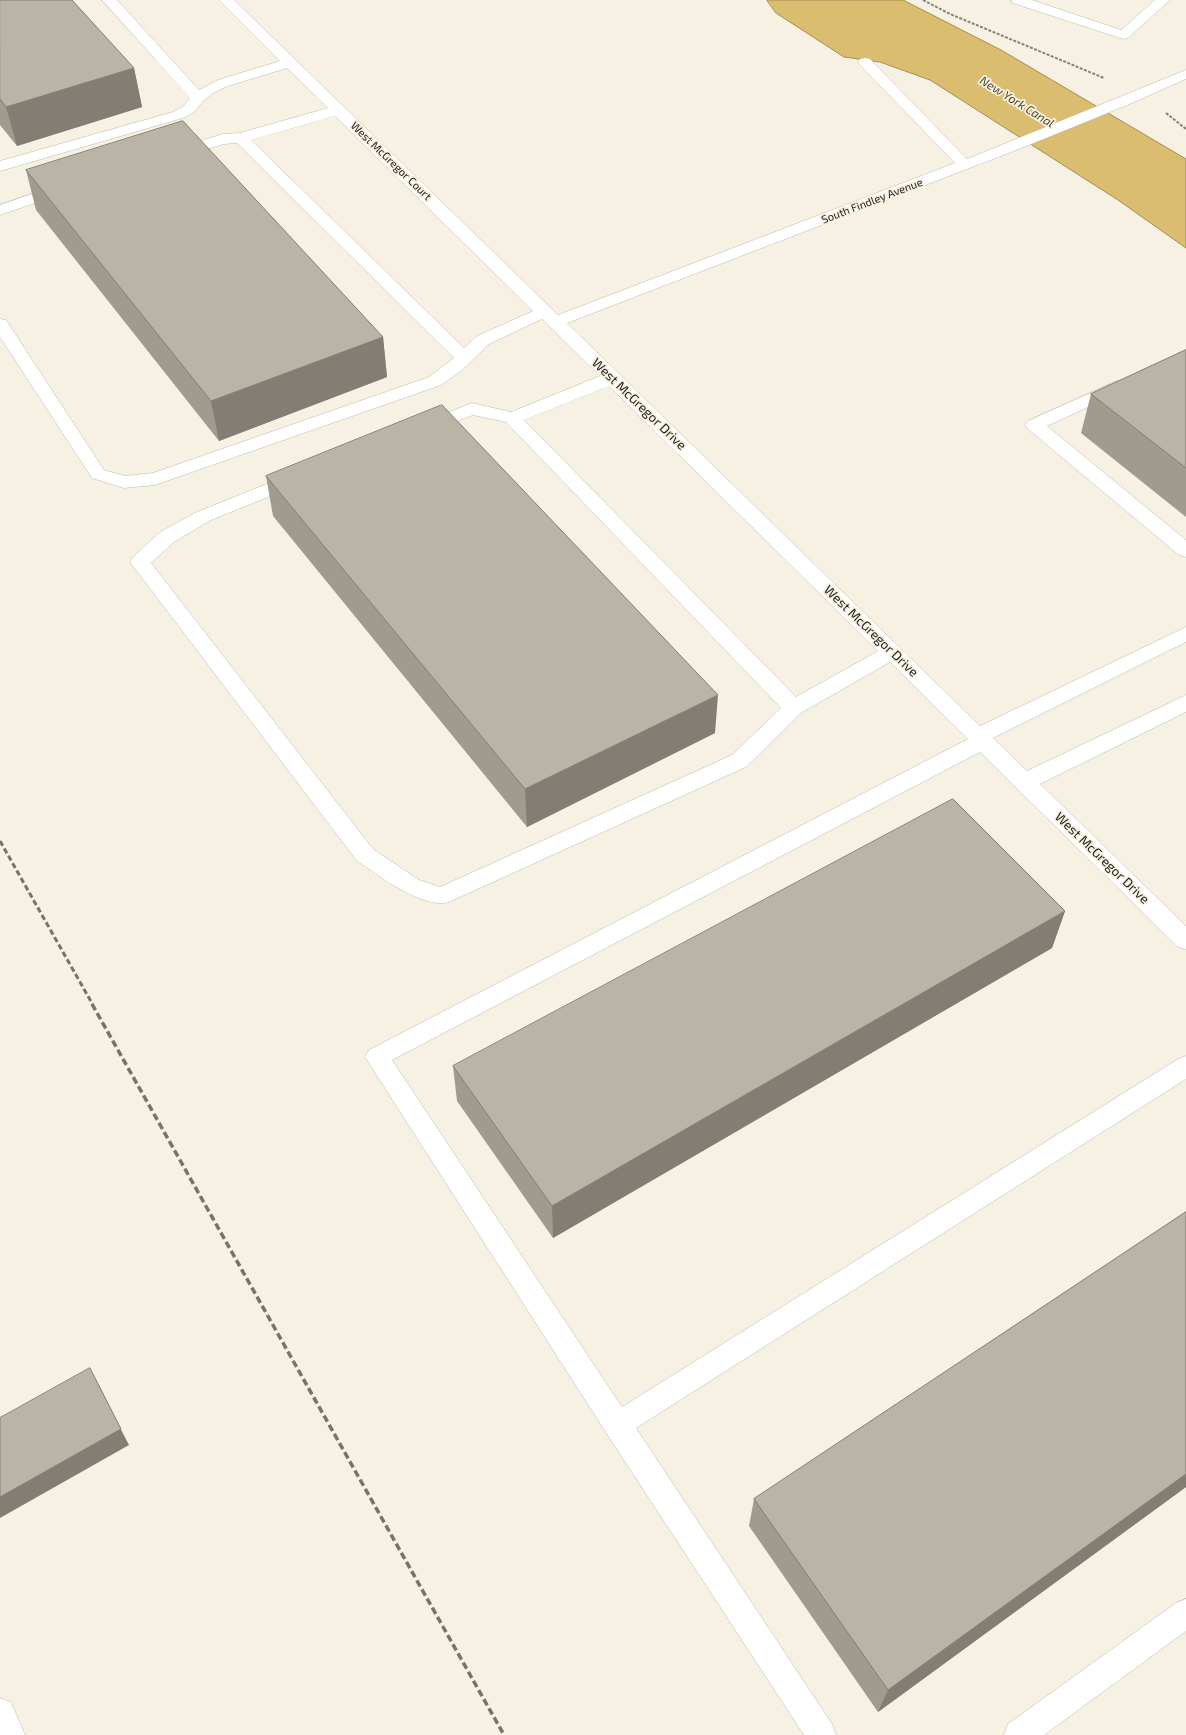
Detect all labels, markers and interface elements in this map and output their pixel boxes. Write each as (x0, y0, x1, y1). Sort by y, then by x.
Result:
water label: New York Canal (977, 73, 1057, 131)
street label: West McGregor Court (348, 119, 434, 203)
street label: South Findley Avenue (820, 176, 924, 226)
street label: West McGregor Drive (589, 355, 689, 453)
street label: West McGregor Drive (821, 582, 921, 680)
street label: West McGregor Drive (1052, 809, 1152, 907)

